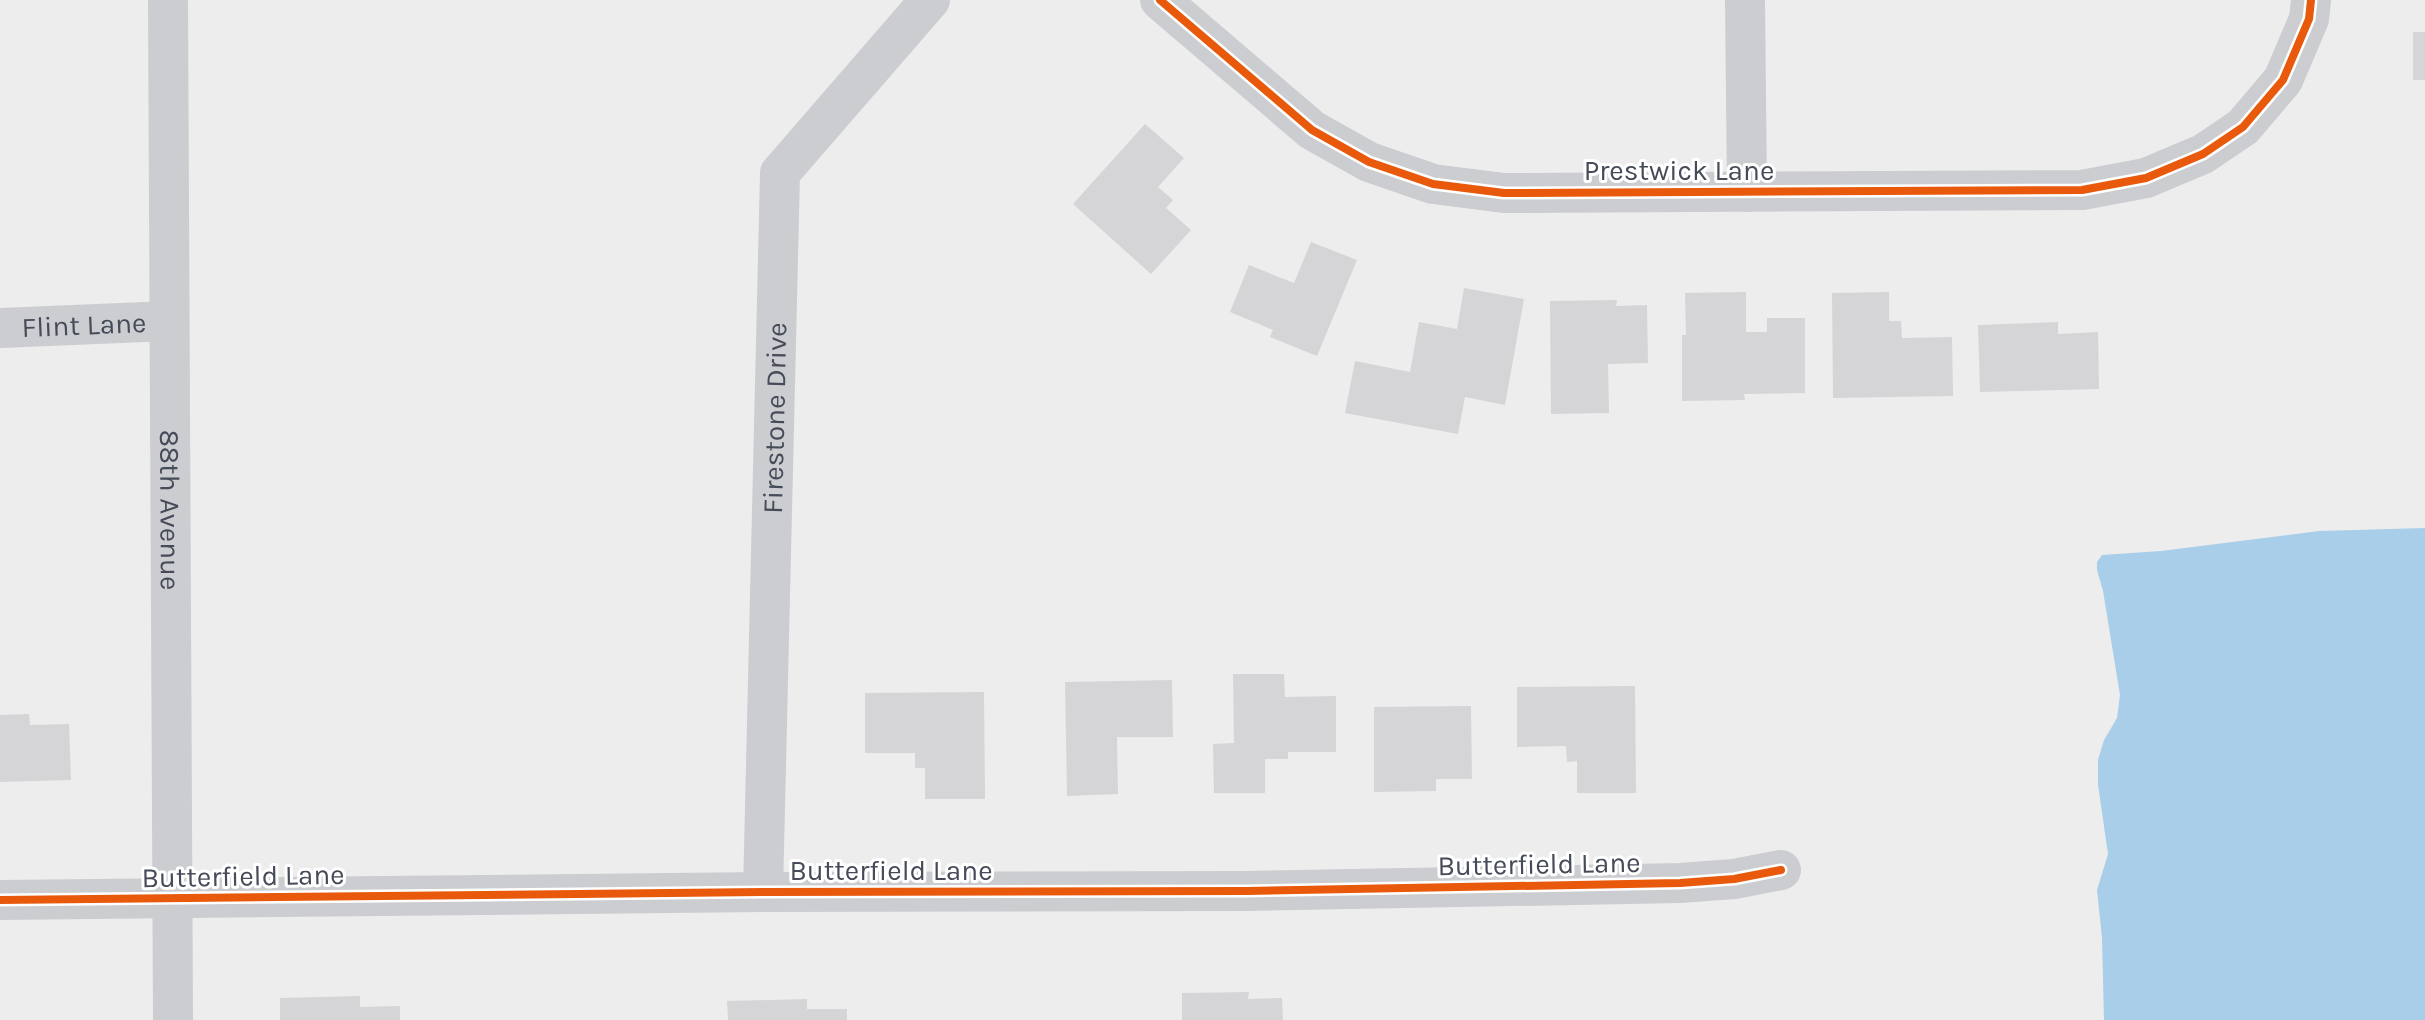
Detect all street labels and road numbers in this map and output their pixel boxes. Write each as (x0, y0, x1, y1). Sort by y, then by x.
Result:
street label: Prestwick Lane (1584, 154, 1774, 187)
street label: Flint Lane (21, 305, 147, 344)
street label: Firestone Drive (755, 322, 793, 514)
street label: 88th Avenue (154, 430, 187, 590)
street label: Butterfield Lane (1437, 846, 1641, 882)
street label: Butterfield Lane (789, 854, 993, 887)
street label: Butterfield Lane (141, 858, 345, 894)

